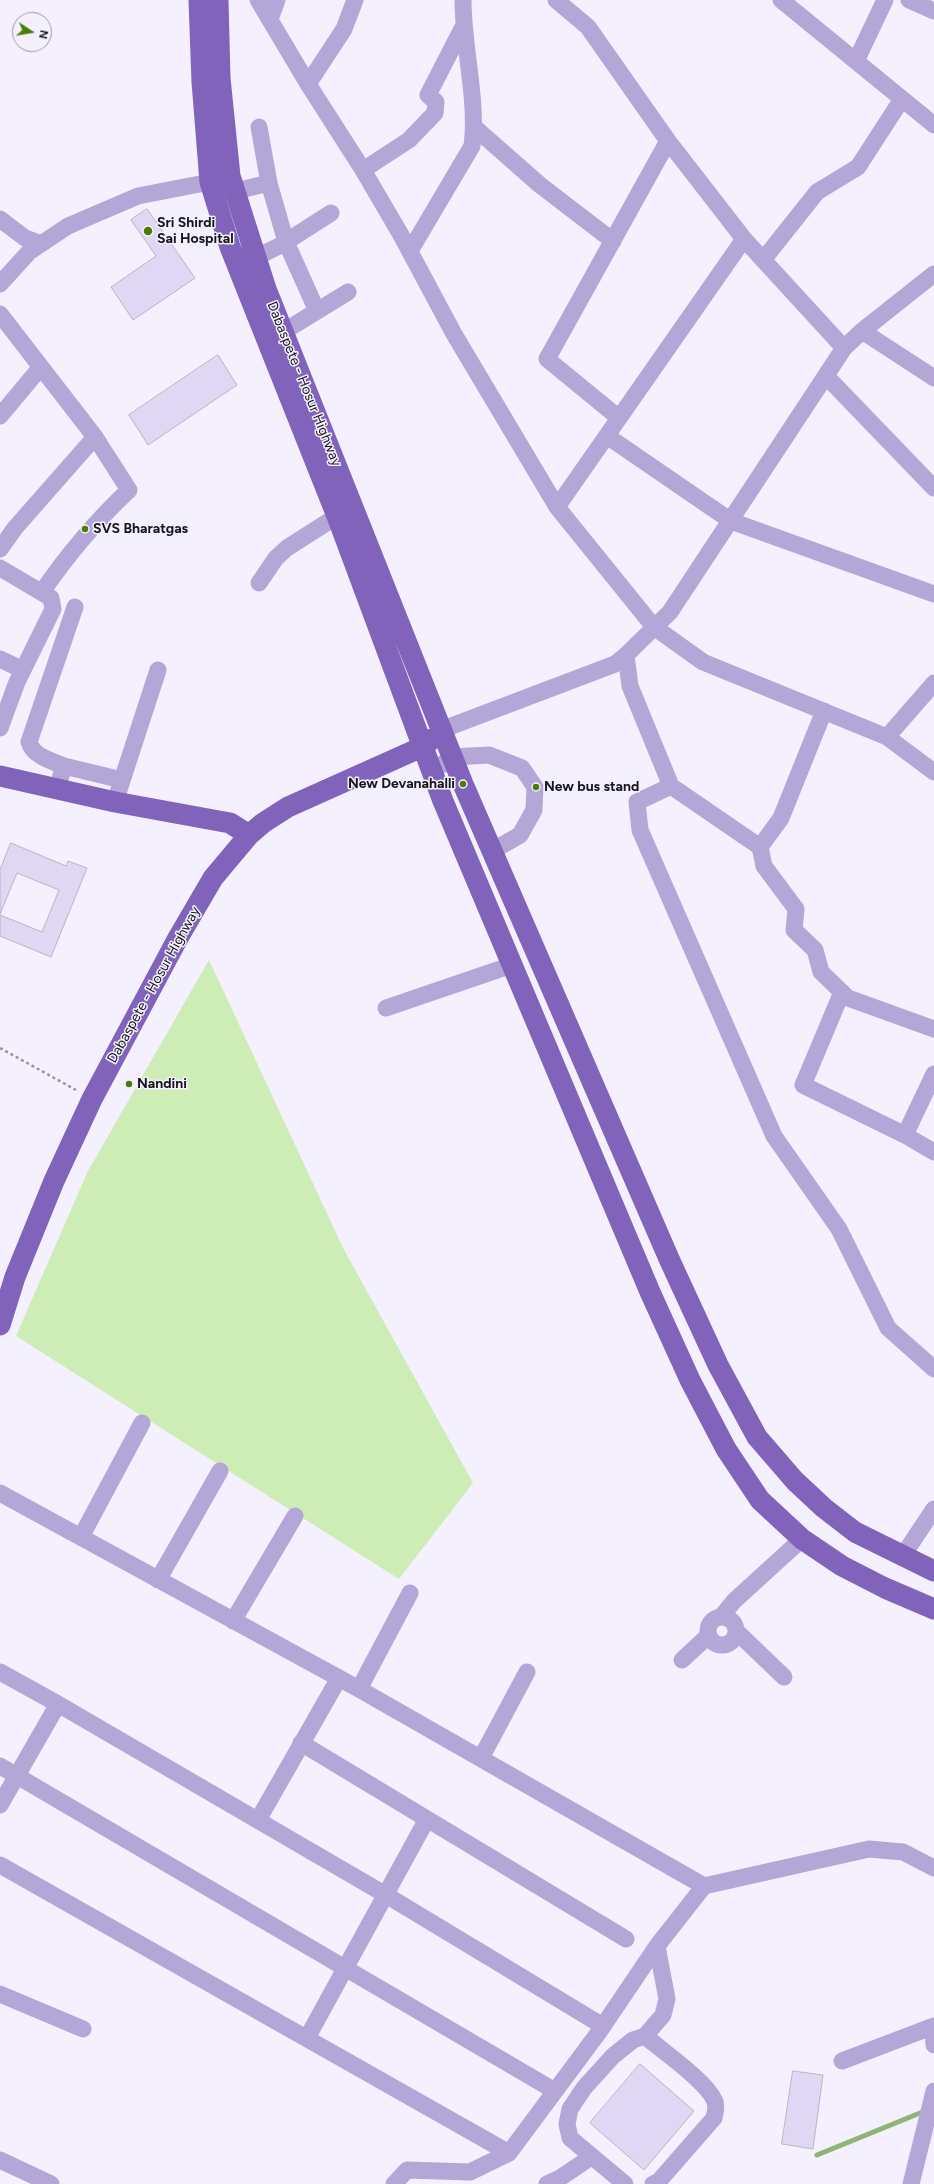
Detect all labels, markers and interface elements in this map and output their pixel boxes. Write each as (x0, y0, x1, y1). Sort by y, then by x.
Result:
north arrow (12, 12, 52, 52)
text: N (36, 29, 50, 40)
place label: Sri Shirdi Sai Hospital (157, 215, 234, 248)
marker: Sri Shirdi Sai Hospital (142, 225, 154, 237)
street label: Dabaspete - Hosur Highway (263, 299, 345, 469)
place label: SVS Bharatgas (93, 521, 188, 537)
marker: SVS Bharatgas (80, 524, 90, 534)
place label: New Devanahalli (348, 776, 455, 792)
marker: New Devanahalli (458, 779, 468, 789)
place label: New bus stand (544, 779, 639, 795)
marker: New bus stand (531, 782, 541, 792)
street label: Dabaspete - Hosur Highway (104, 904, 204, 1066)
place label: Nandini (137, 1076, 187, 1092)
marker: Nandini (124, 1079, 134, 1089)

